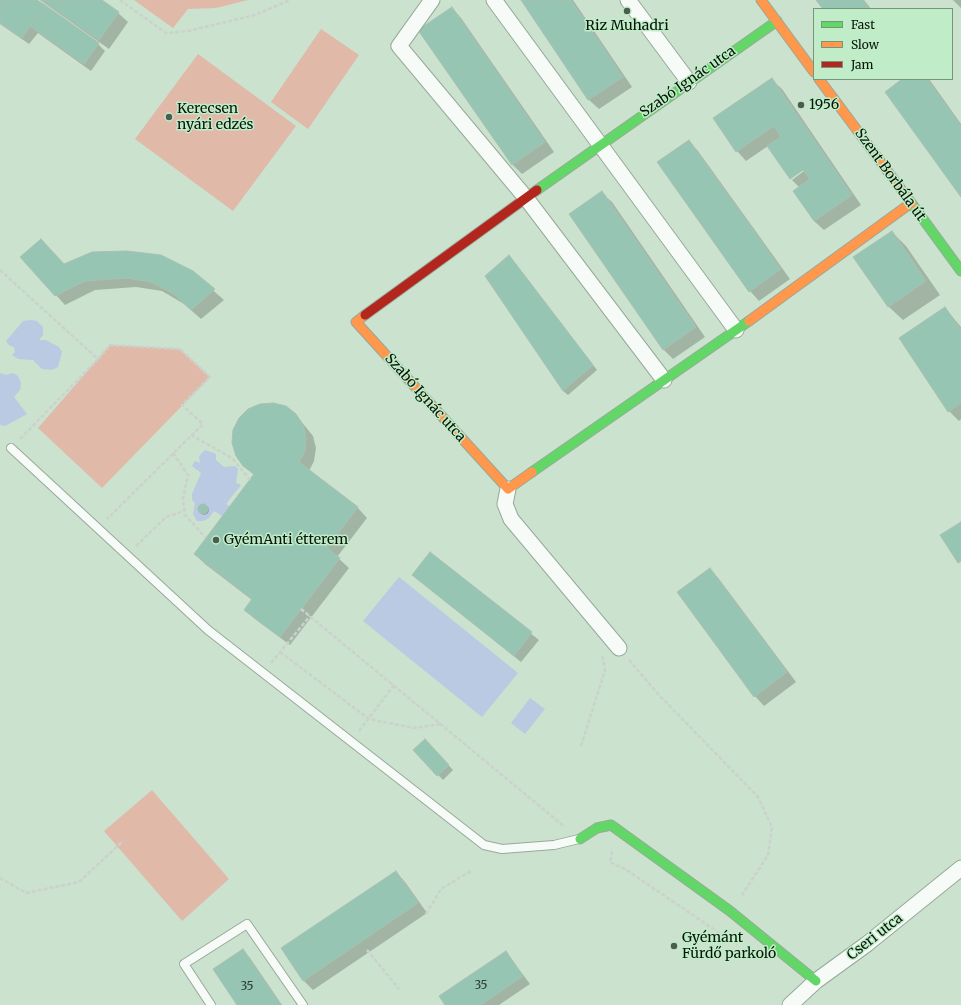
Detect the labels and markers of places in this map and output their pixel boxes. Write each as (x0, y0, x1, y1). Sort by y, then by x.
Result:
marker: Riz Muhadri (622, 6, 632, 16)
place label: Riz Muhadri (585, 18, 669, 34)
place label: 1956 (809, 97, 839, 113)
marker: 1956 (796, 100, 806, 110)
place label: Kerecsen nyári edzés (177, 101, 253, 134)
marker: Kerecsen nyári edzés (164, 112, 174, 122)
place label: GyémAnti étterem (224, 532, 348, 548)
marker: GyémAnti étterem (211, 535, 221, 545)
place label: Gyémánt Fürdő parkoló (682, 930, 776, 962)
marker: Gyémánt Fürdő parkoló (669, 941, 679, 951)

